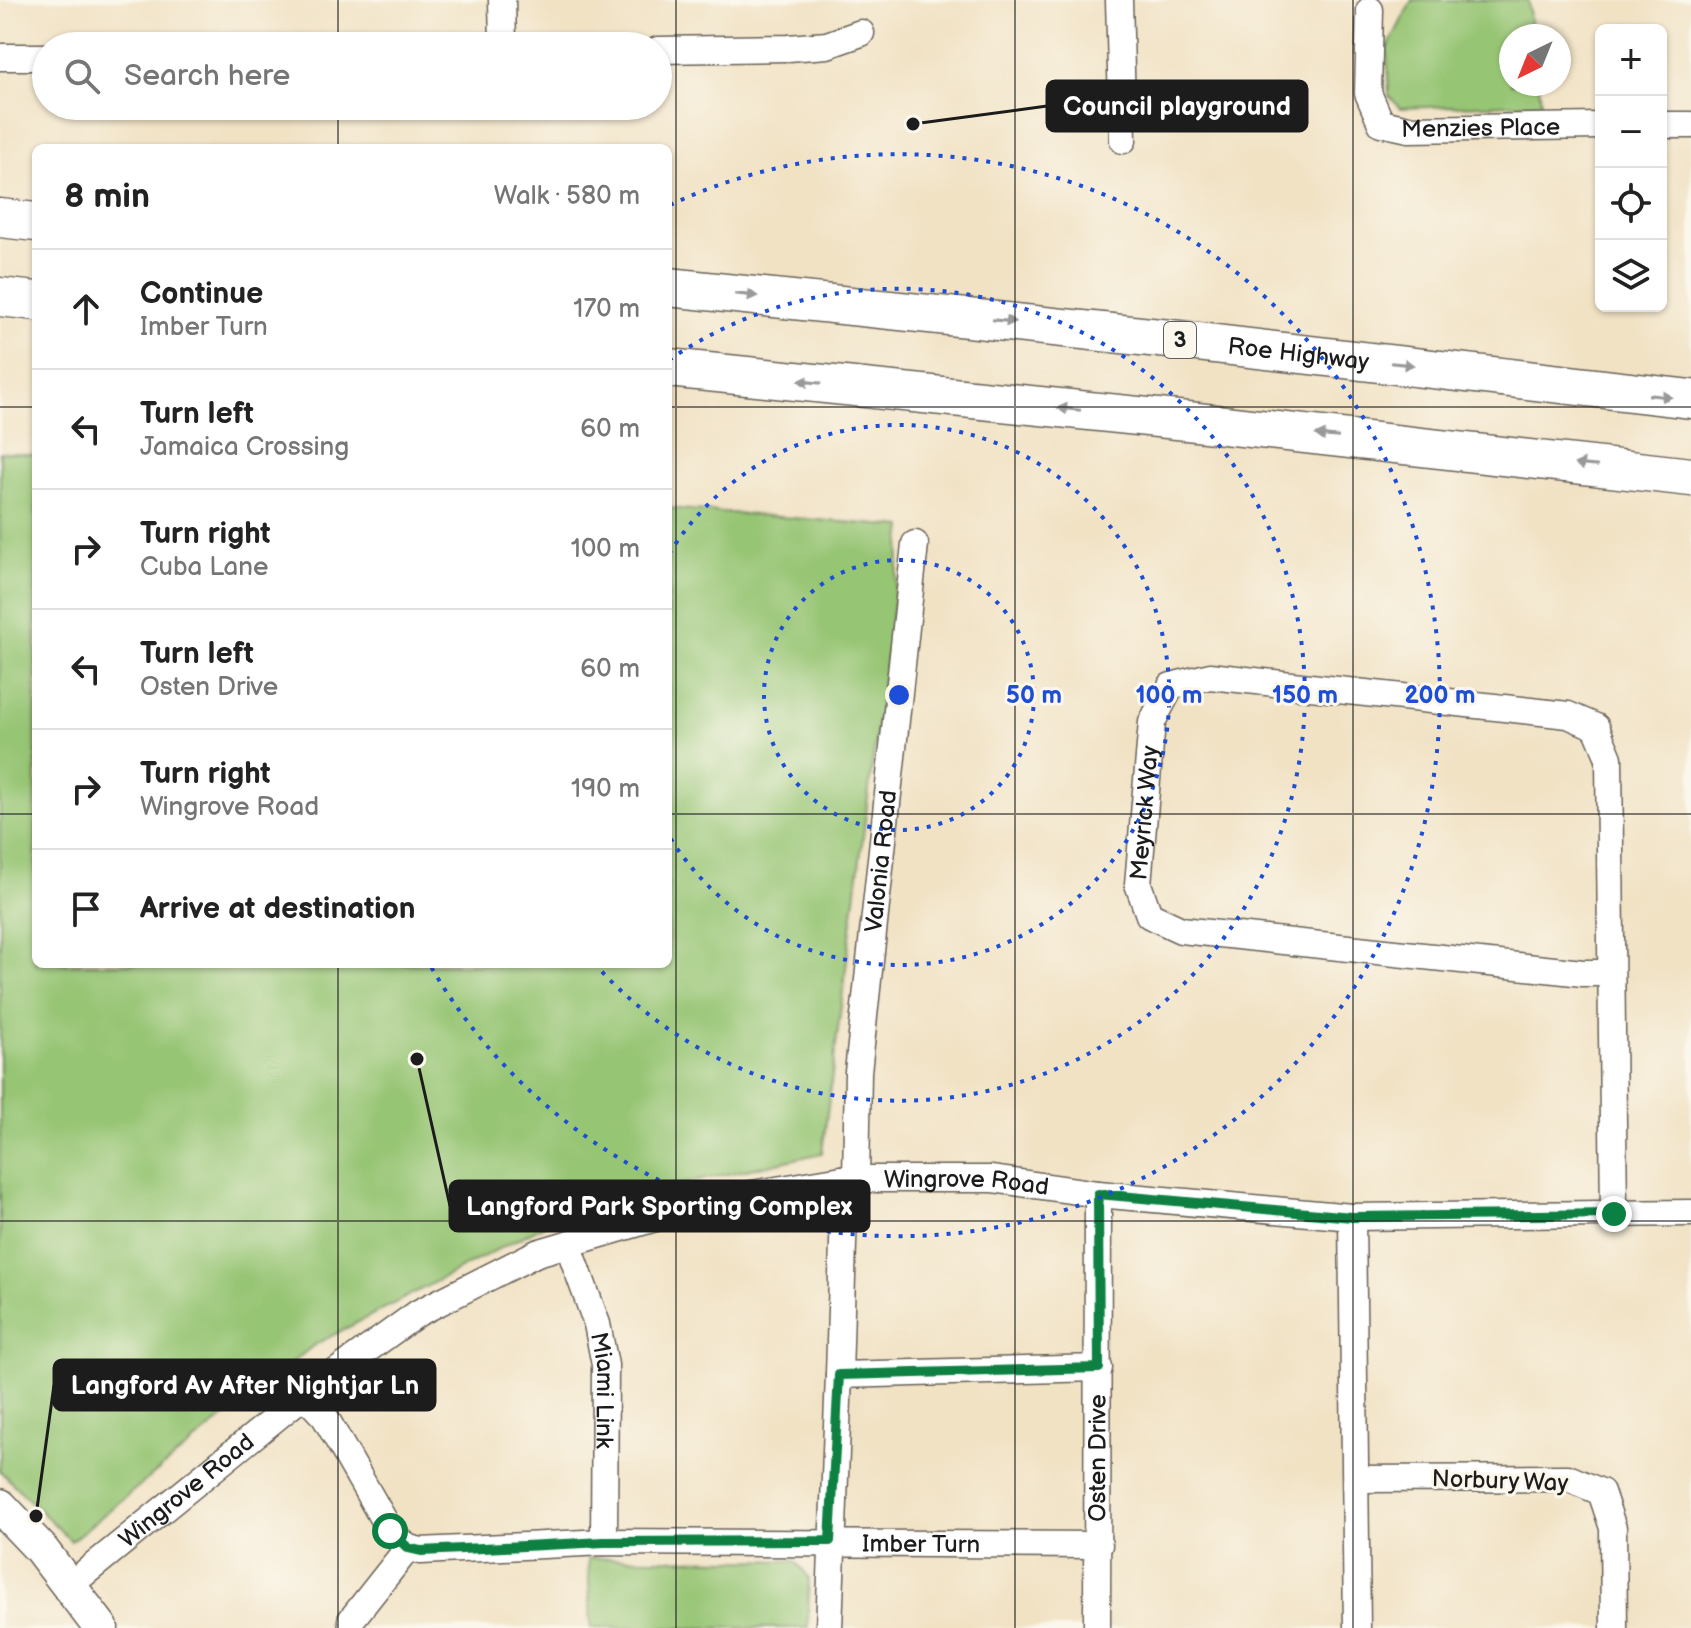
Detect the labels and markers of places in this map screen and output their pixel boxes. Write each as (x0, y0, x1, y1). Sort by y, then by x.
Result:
callout: Council playground (1047, 81, 1307, 131)
centre of rings (885, 681, 913, 709)
callout: Langford Park Sporting Complex (450, 1181, 869, 1231)
callout: Langford Av After Nightjar Ln (54, 1360, 435, 1410)

